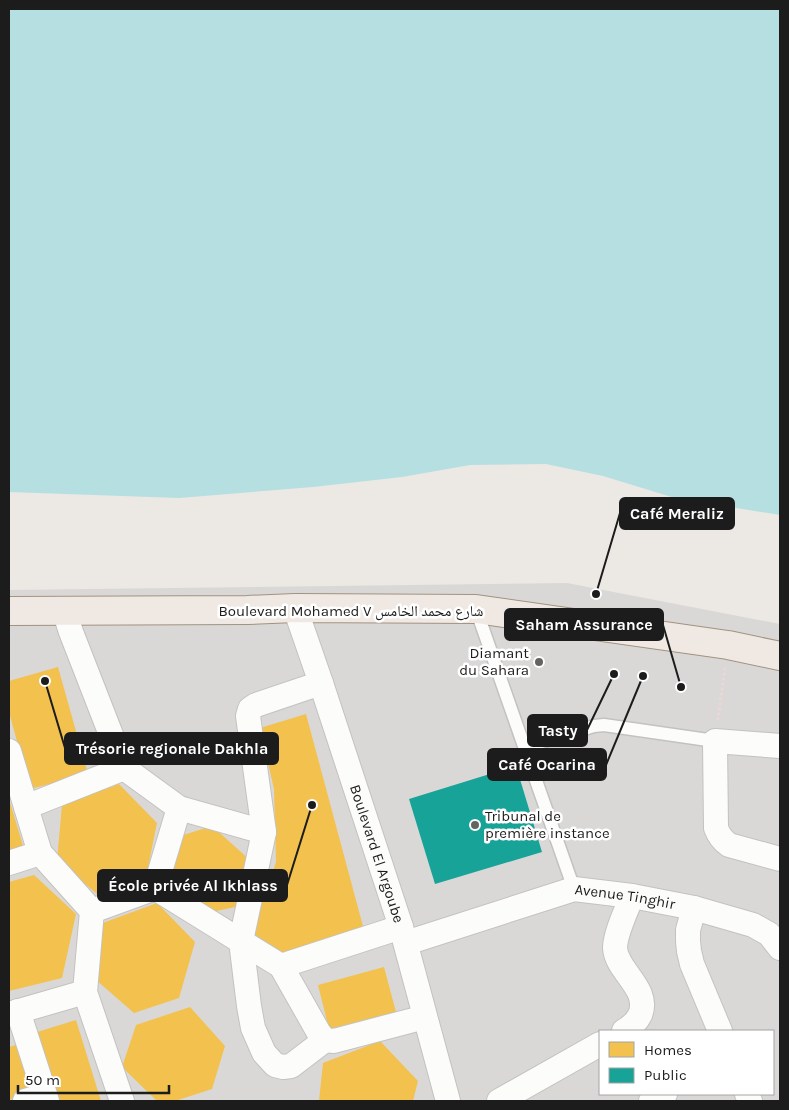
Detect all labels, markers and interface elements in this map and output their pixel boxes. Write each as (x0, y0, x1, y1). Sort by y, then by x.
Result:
callout: Café Meraliz (620, 498, 734, 529)
text: Café Meraliz (630, 504, 724, 523)
street label: Boulevard Mohamed V شارع محمد الخامس (219, 602, 484, 621)
callout: Saham Assurance (505, 609, 663, 640)
text: Saham Assurance (515, 615, 653, 634)
place label: Diamant du Sahara (459, 644, 529, 679)
marker: Diamant du Sahara (533, 656, 545, 668)
callout: Tasty (528, 715, 587, 746)
text: Tasty (538, 721, 578, 740)
callout: Trésorie regionale Dakhla (65, 733, 278, 764)
text: Trésorie regionale Dakhla (76, 739, 268, 758)
callout: Café Ocarina (488, 749, 606, 780)
text: Café Ocarina (498, 755, 596, 774)
street label: Boulevard El Argoube (346, 782, 408, 925)
place label: Tribunal de première instance (485, 807, 610, 842)
marker: Tribunal de première instance (469, 819, 481, 831)
callout: École privée Al Ikhlass (98, 870, 287, 901)
text: École privée Al Ikhlass (108, 876, 278, 895)
street label: Avenue Tinghir (574, 880, 677, 913)
legend (599, 1030, 774, 1095)
text: Homes (644, 1041, 692, 1059)
scale bar (18, 1062, 169, 1094)
text: Public (644, 1066, 687, 1084)
text: 50 m (25, 1071, 60, 1089)

